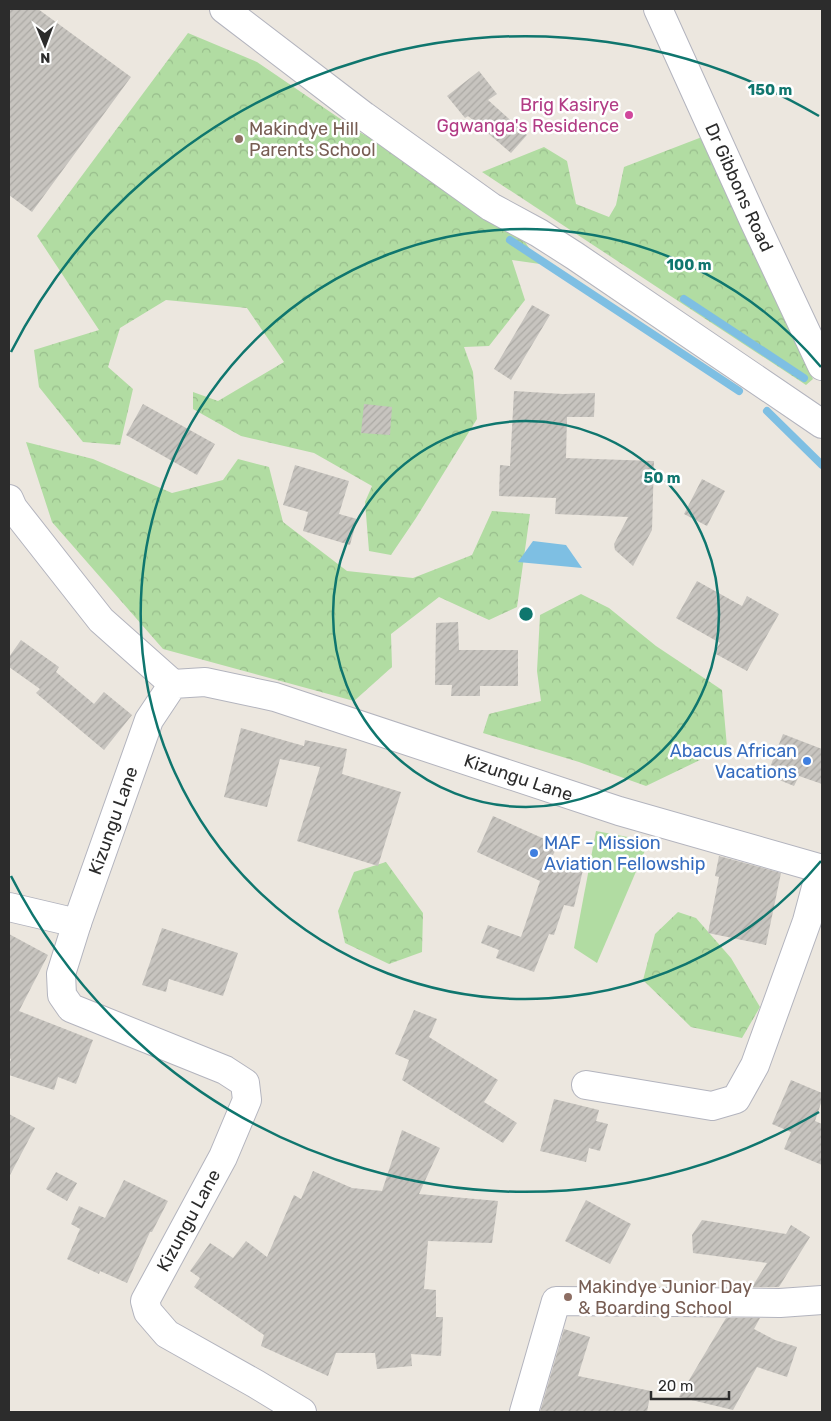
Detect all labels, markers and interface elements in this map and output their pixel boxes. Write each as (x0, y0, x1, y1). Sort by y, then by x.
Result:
north arrow (20, 20, 70, 70)
text: N (40, 49, 50, 66)
text: 150 m (748, 81, 792, 99)
place label: Brig Kasirye Ggwanga's Residence (437, 94, 619, 137)
marker: Brig Kasirye Ggwanga's Residence (623, 109, 635, 121)
place label: Makindye Hill Parents School (249, 118, 376, 161)
street label: Dr Gibbons Road (700, 120, 778, 255)
marker: Makindye Hill Parents School (233, 133, 245, 145)
text: 100 m (667, 256, 711, 274)
text: 50 m (644, 469, 680, 487)
centre of rings (517, 605, 535, 623)
place label: Abacus African Vacations (670, 740, 797, 783)
street label: Kizungu Lane (461, 749, 576, 806)
marker: Abacus African Vacations (801, 755, 813, 767)
street label: Kizungu Lane (84, 764, 143, 878)
place label: MAF - Mission Aviation Fellowship (544, 832, 705, 875)
marker: MAF - Mission Aviation Fellowship (528, 847, 540, 859)
street label: Kizungu Lane (152, 1165, 225, 1275)
place label: Makindye Junior Day & Boarding School (578, 1276, 752, 1319)
marker: Makindye Junior Day & Boarding School (562, 1291, 574, 1303)
scale bar (651, 1368, 728, 1400)
text: 20 m (658, 1377, 693, 1395)

